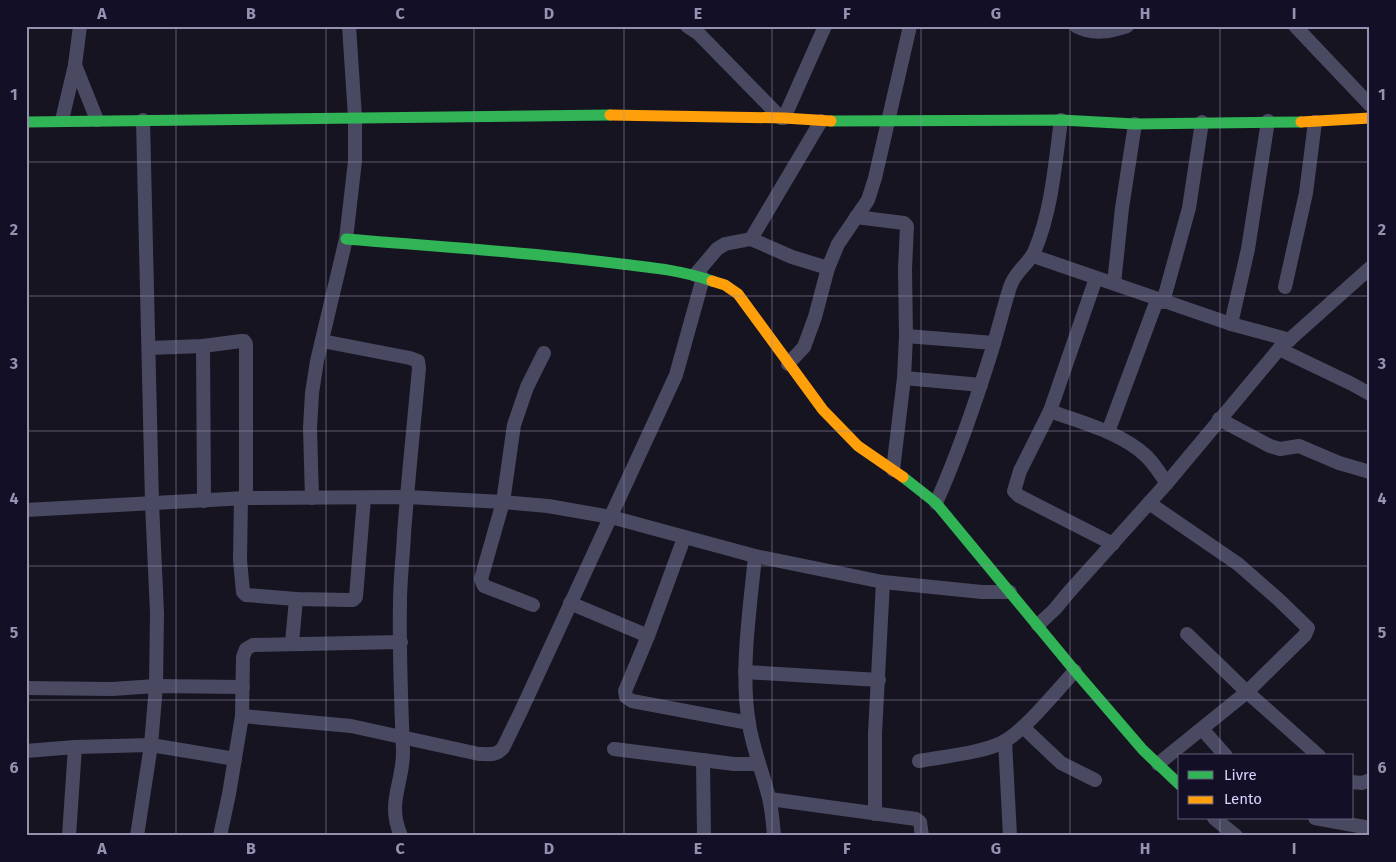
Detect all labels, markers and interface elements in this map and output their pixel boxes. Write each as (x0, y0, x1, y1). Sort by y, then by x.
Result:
text: A (96, 4, 107, 23)
text: B (246, 4, 256, 23)
text: C (395, 4, 405, 23)
text: D (544, 4, 554, 23)
text: E (694, 4, 702, 23)
text: F (843, 4, 851, 23)
text: G (991, 4, 1001, 23)
text: H (1140, 4, 1150, 23)
text: I (1292, 4, 1296, 23)
text: 1 (10, 85, 18, 104)
text: 1 (1378, 85, 1386, 104)
text: 2 (10, 220, 18, 239)
text: 2 (1378, 220, 1386, 239)
text: 3 (9, 354, 18, 373)
text: 3 (1377, 354, 1386, 373)
text: 4 (9, 489, 19, 508)
text: 4 (1377, 489, 1387, 508)
text: 5 (10, 623, 19, 642)
text: 5 (1378, 623, 1387, 642)
legend (1178, 754, 1354, 820)
text: 6 (9, 758, 19, 777)
text: 6 (1377, 758, 1387, 777)
text: Livre (1224, 766, 1257, 784)
text: Lento (1224, 790, 1262, 808)
text: A (96, 839, 107, 858)
text: B (246, 839, 256, 858)
text: C (395, 839, 405, 858)
text: D (544, 839, 554, 858)
text: E (694, 839, 702, 858)
text: F (843, 839, 851, 858)
text: G (991, 839, 1001, 858)
text: H (1140, 839, 1150, 858)
text: I (1292, 839, 1296, 858)

